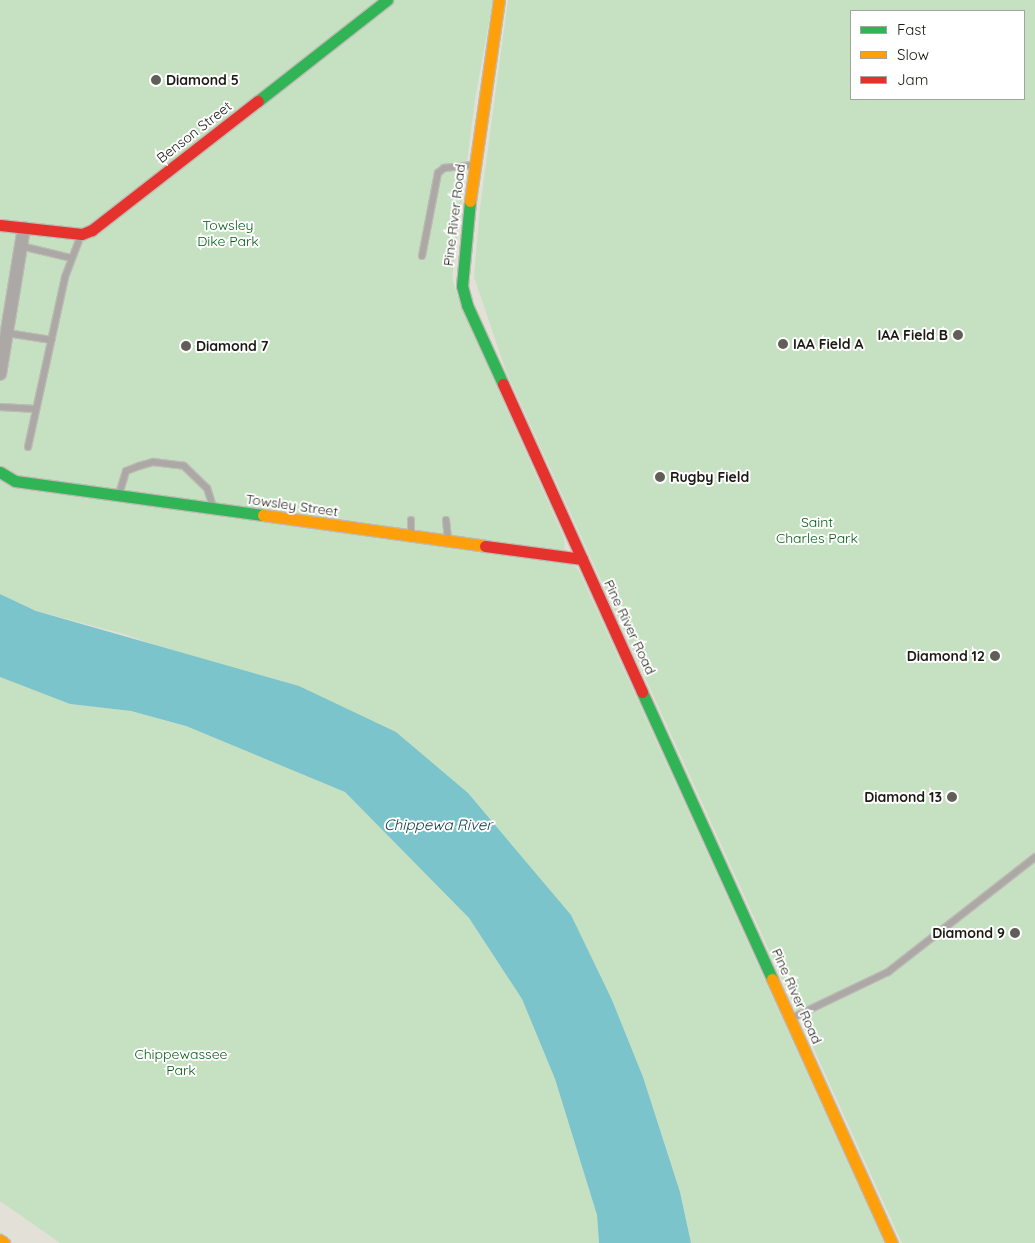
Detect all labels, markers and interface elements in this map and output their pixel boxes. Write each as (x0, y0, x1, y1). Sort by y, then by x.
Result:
legend (850, 10, 1025, 100)
text: Fast (897, 20, 926, 39)
text: Slow (897, 45, 929, 64)
text: Jam (897, 70, 928, 89)
place label: Diamond 5 (166, 72, 239, 88)
marker: Diamond 5 (150, 74, 162, 86)
street label: Benson Street (153, 98, 235, 166)
street label: Pine River Road (439, 163, 469, 267)
park label: Towsley Dike Park (197, 217, 259, 250)
place label: IAA Field B (877, 327, 948, 343)
marker: IAA Field B (952, 329, 964, 341)
place label: IAA Field A (793, 336, 863, 352)
place label: Diamond 7 (196, 338, 268, 354)
marker: IAA Field A (777, 338, 789, 350)
marker: Diamond 7 (180, 340, 192, 352)
place label: Rugby Field (670, 469, 749, 485)
marker: Rugby Field (654, 471, 666, 483)
street label: Towsley Street (245, 490, 339, 520)
park label: Saint Charles Park (776, 514, 858, 546)
street label: Pine River Road (601, 577, 659, 677)
place label: Diamond 12 (907, 648, 985, 664)
marker: Diamond 12 (989, 650, 1001, 662)
place label: Diamond 13 (864, 789, 942, 805)
marker: Diamond 13 (946, 791, 958, 803)
water label: Chippewa River (384, 816, 492, 834)
place label: Diamond 9 (932, 925, 1005, 941)
marker: Diamond 9 (1009, 927, 1021, 939)
street label: Pine River Road (768, 946, 826, 1046)
park label: Chippewassee Park (135, 1046, 227, 1078)

